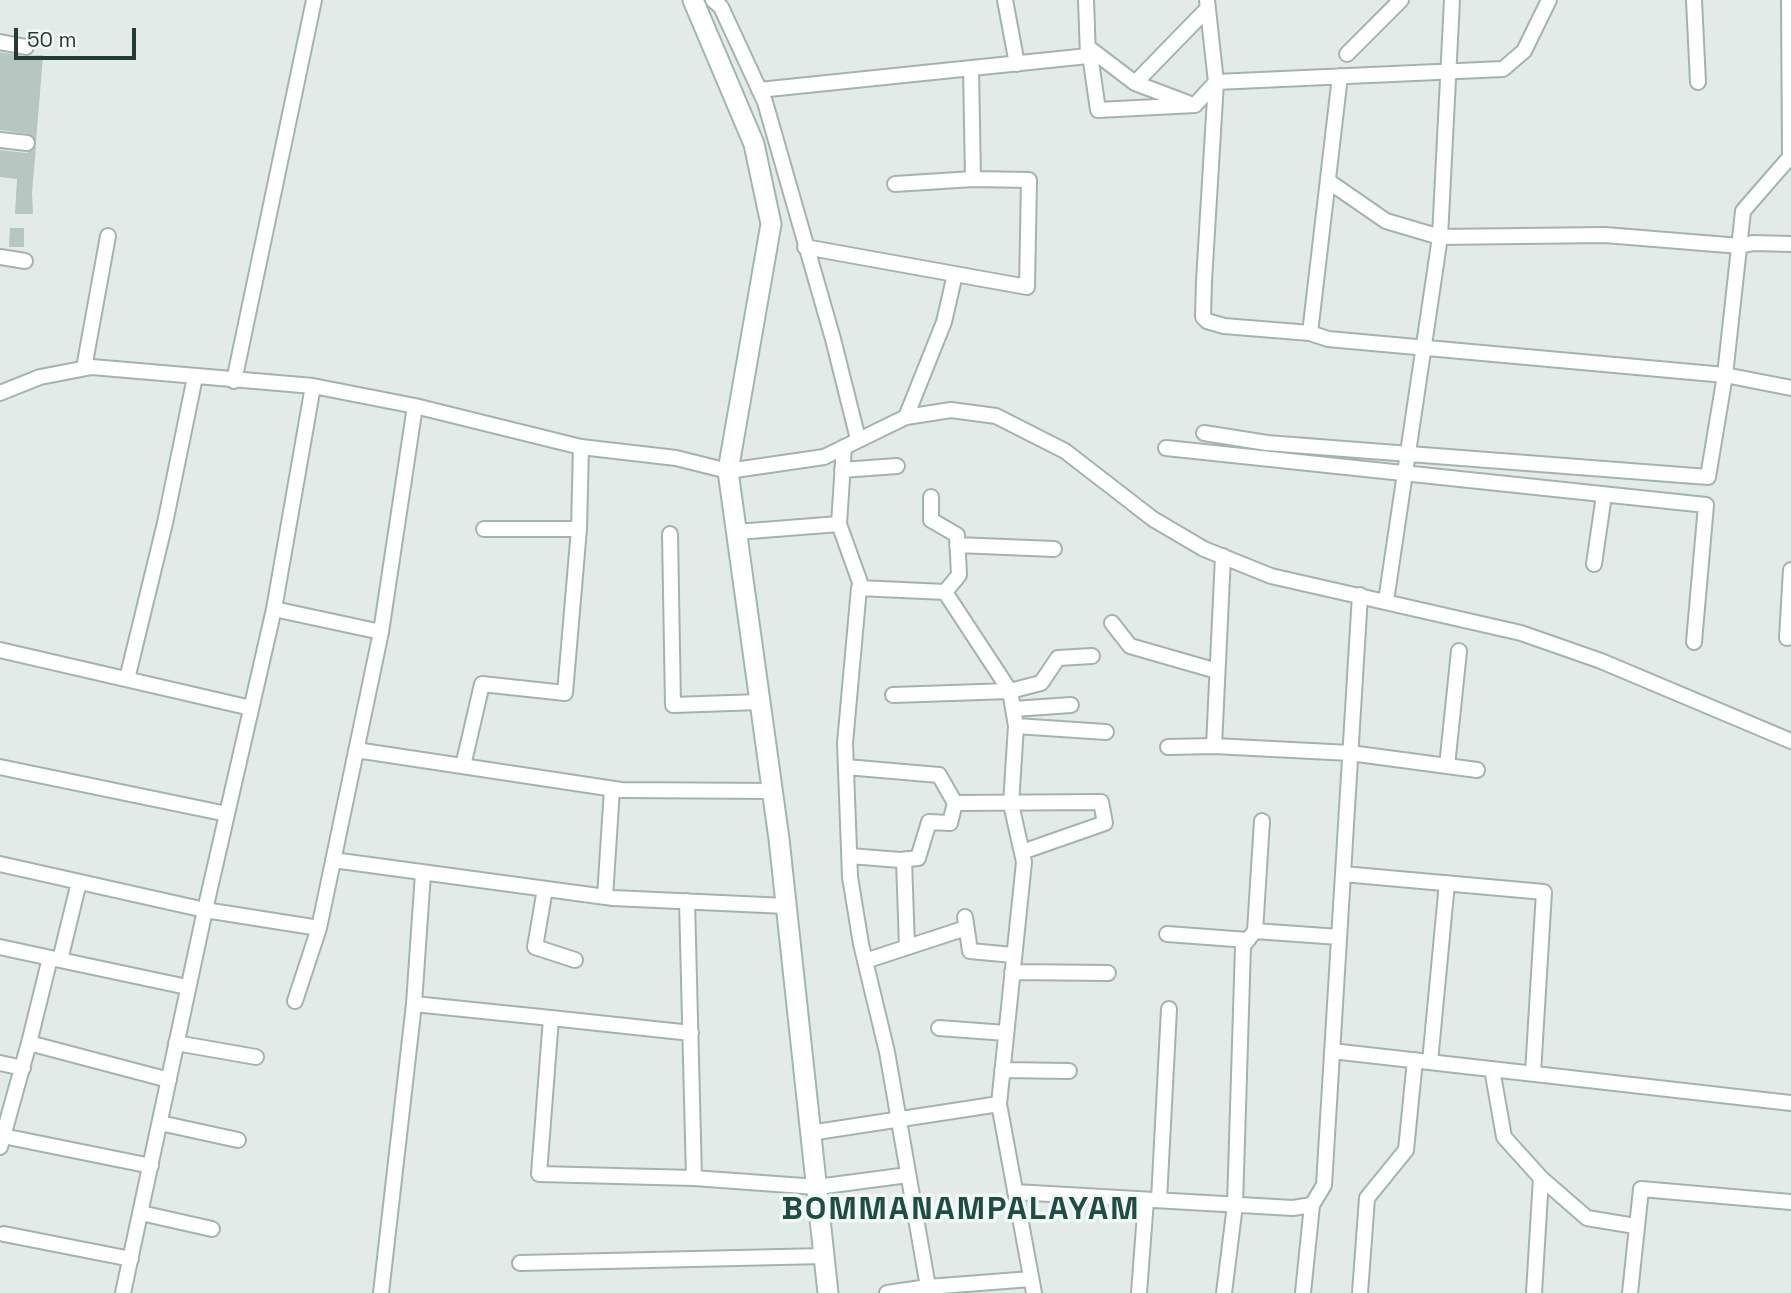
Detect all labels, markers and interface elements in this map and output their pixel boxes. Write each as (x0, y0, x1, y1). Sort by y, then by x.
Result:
scale bar (18, 14, 140, 58)
text: 50 m (27, 26, 77, 53)
district label: BOMMANAMPALAYAM (783, 1191, 1139, 1229)

